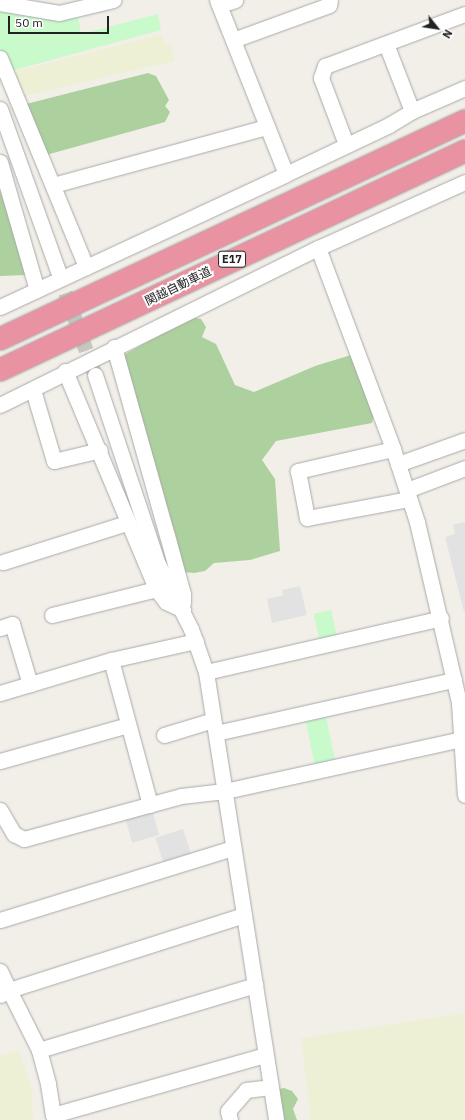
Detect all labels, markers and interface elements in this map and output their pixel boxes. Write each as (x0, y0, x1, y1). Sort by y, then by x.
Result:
scale bar (10, 8, 111, 34)
north arrow (417, 8, 457, 48)
text: 50 m (15, 15, 43, 30)
text: N (439, 27, 455, 41)
road number: E17 (218, 250, 246, 268)
street label: 関越自動車道 (142, 264, 214, 308)

